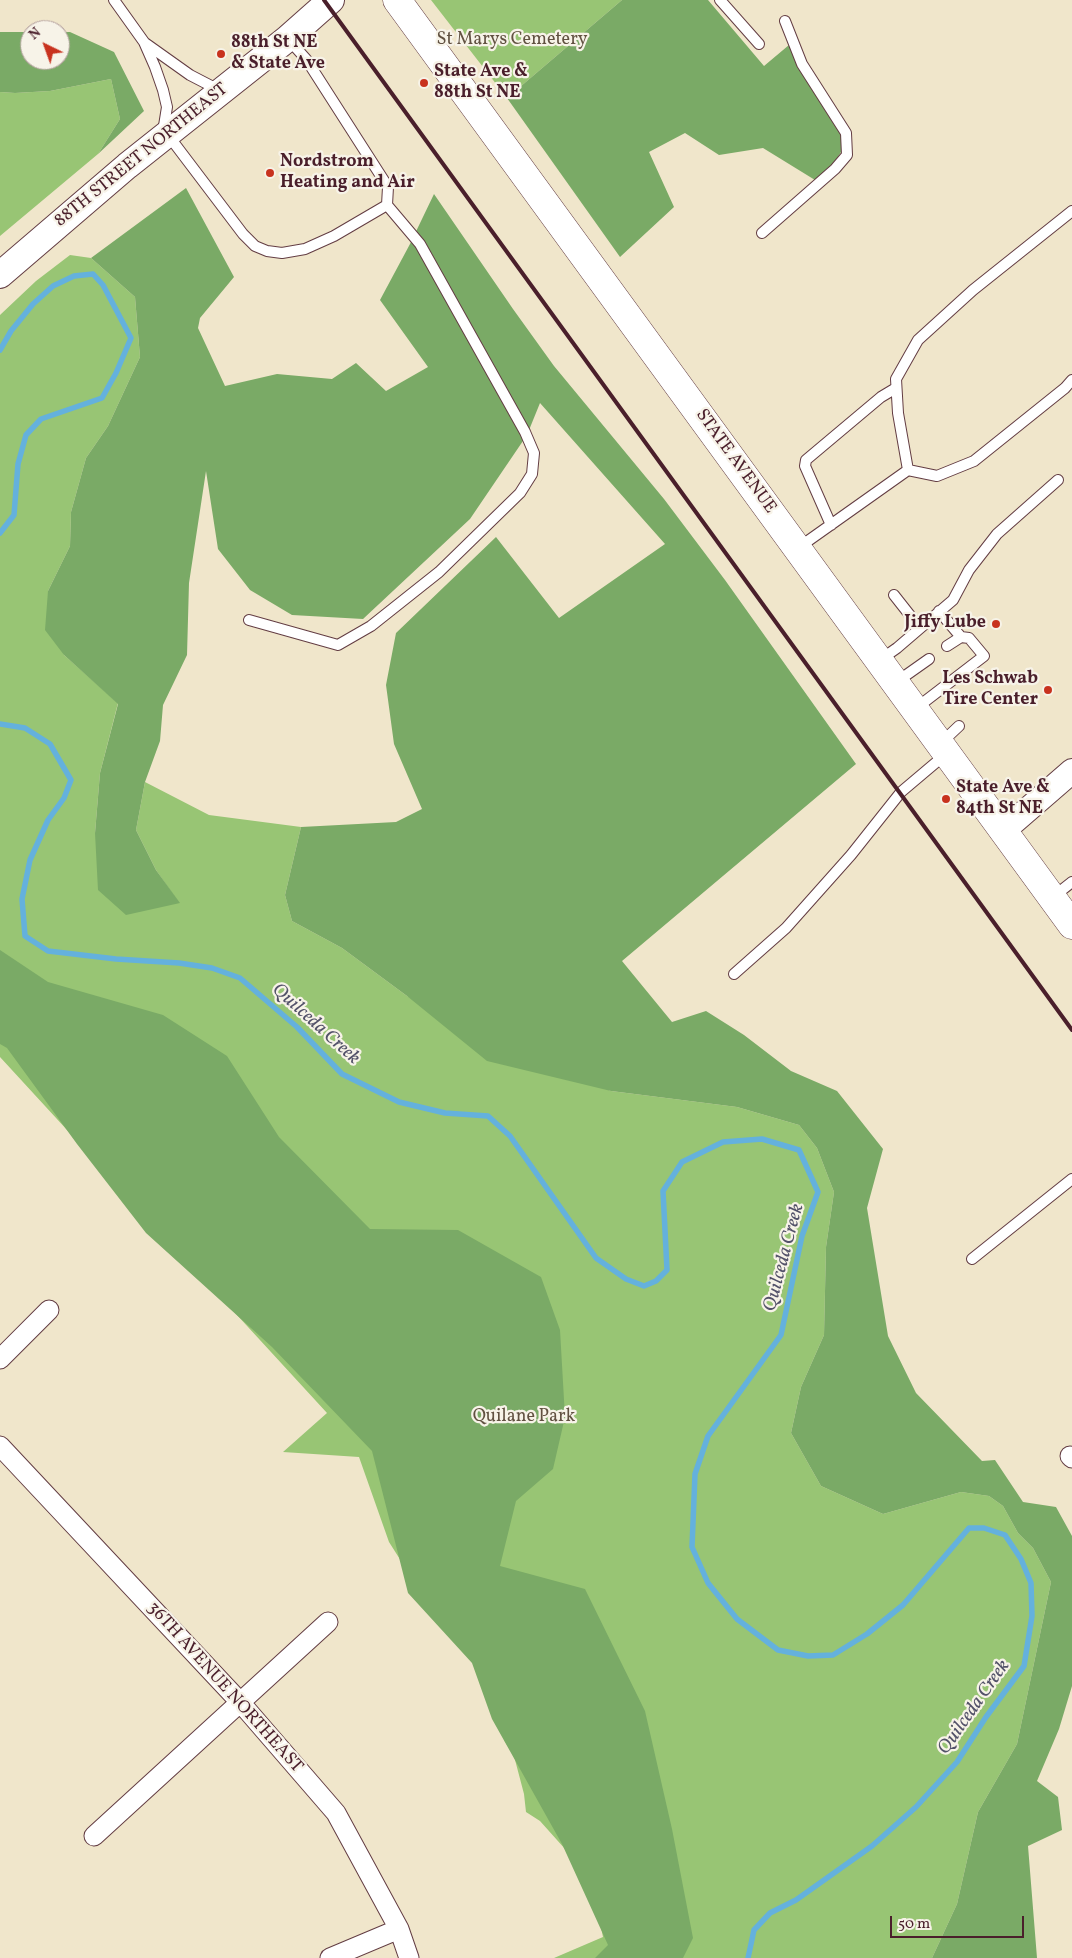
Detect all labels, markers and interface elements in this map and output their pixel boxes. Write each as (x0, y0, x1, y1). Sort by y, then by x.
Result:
north arrow (20, 20, 70, 70)
text: N (25, 24, 45, 45)
park label: St Marys Cemetery (437, 30, 587, 52)
place label: 88th St NE & State Ave (231, 33, 325, 76)
marker: 88th St NE & State Ave (215, 48, 227, 60)
place label: State Ave & 88th St NE (434, 62, 528, 104)
marker: State Ave & 88th St NE (418, 77, 430, 89)
street label: 88TH STREET NORTHEAST (51, 79, 233, 233)
place label: Nordstrom Heating and Air (280, 152, 415, 194)
marker: Nordstrom Heating and Air (264, 167, 276, 179)
street label: STATE AVENUE (690, 406, 780, 518)
place label: Jiffy Lube (904, 613, 986, 635)
marker: Jiffy Lube (990, 618, 1002, 630)
place label: Les Schwab Tire Center (942, 669, 1038, 712)
marker: Les Schwab Tire Center (1042, 684, 1054, 696)
place label: State Ave & 84th St NE (956, 778, 1050, 821)
marker: State Ave & 84th St NE (940, 793, 952, 805)
water label: Quilceda Creek (266, 980, 364, 1070)
water label: Quilceda Creek (760, 1202, 810, 1314)
park label: Quilane Park (473, 1407, 575, 1429)
street label: 36TH AVENUE NORTHEAST (141, 1598, 307, 1778)
water label: Quilceda Creek (934, 1656, 1016, 1760)
scale bar (892, 1906, 1026, 1938)
text: 50 m (898, 1914, 930, 1935)

